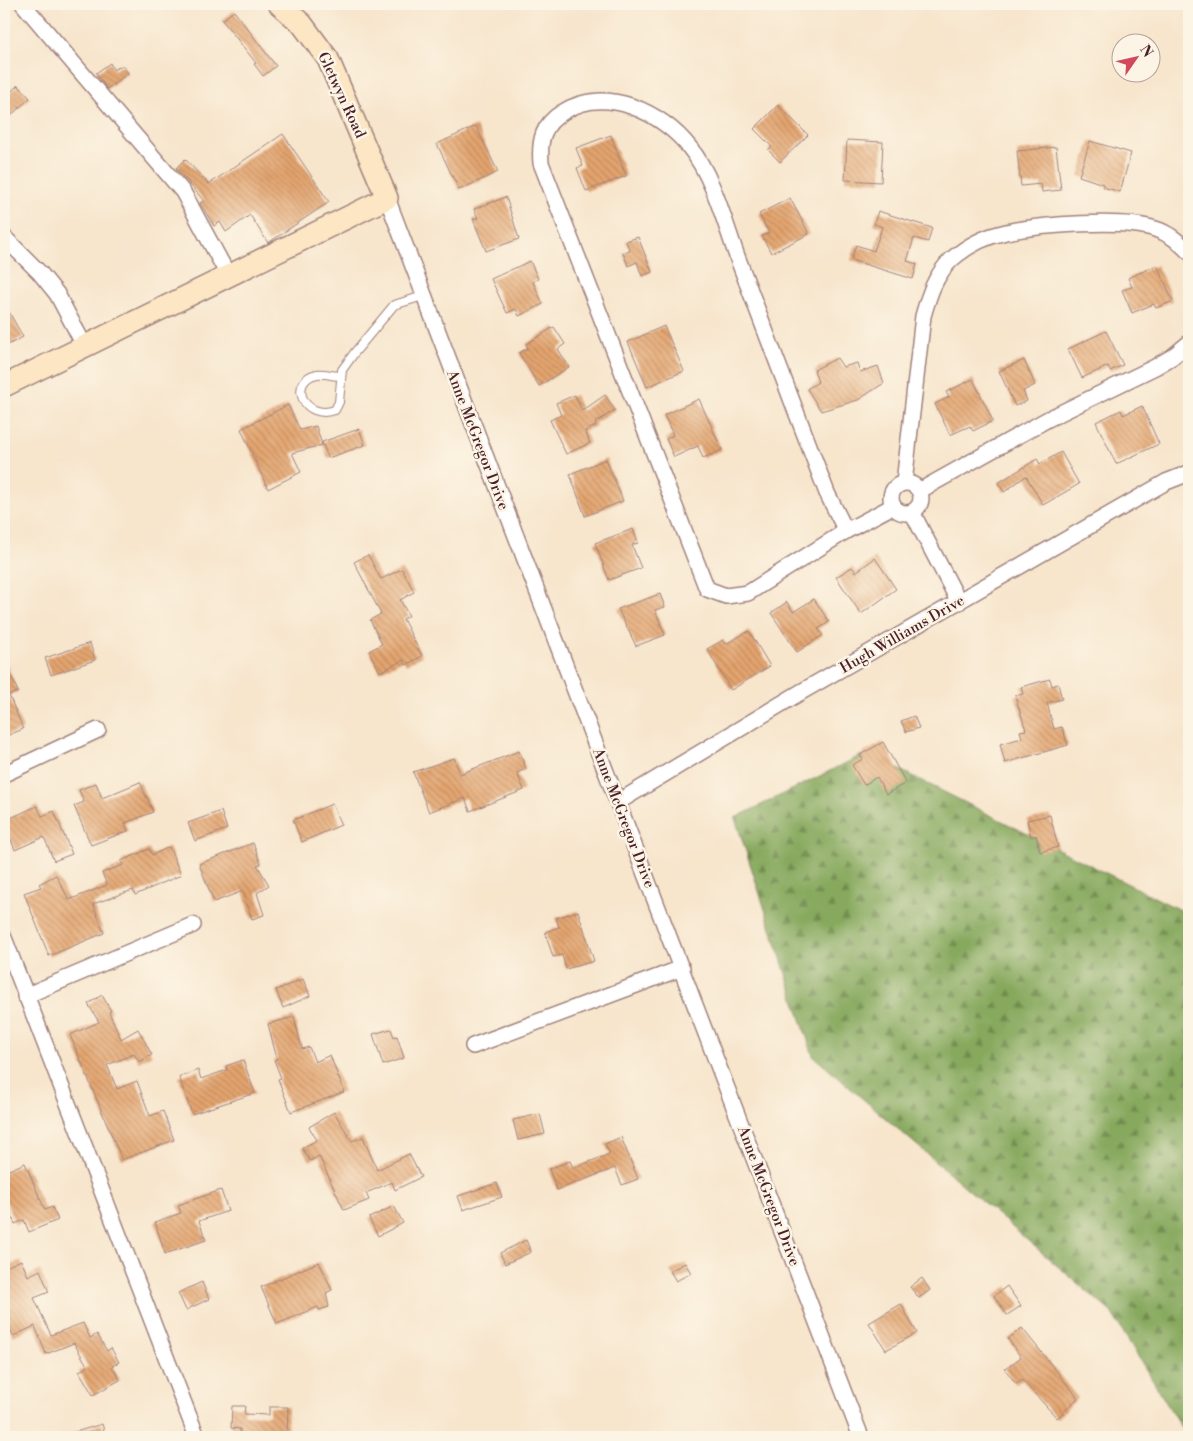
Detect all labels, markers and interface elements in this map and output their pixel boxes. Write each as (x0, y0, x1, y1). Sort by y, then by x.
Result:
north arrow (1110, 32, 1160, 82)
text: N (1135, 42, 1157, 61)
street label: Gletwyn Road (313, 49, 370, 142)
street label: Anne McGregor Drive (442, 366, 513, 513)
street label: Hugh Williams Drive (837, 591, 968, 678)
street label: Anne McGregor Drive (588, 744, 659, 891)
street label: Anne McGregor Drive (733, 1122, 804, 1269)

